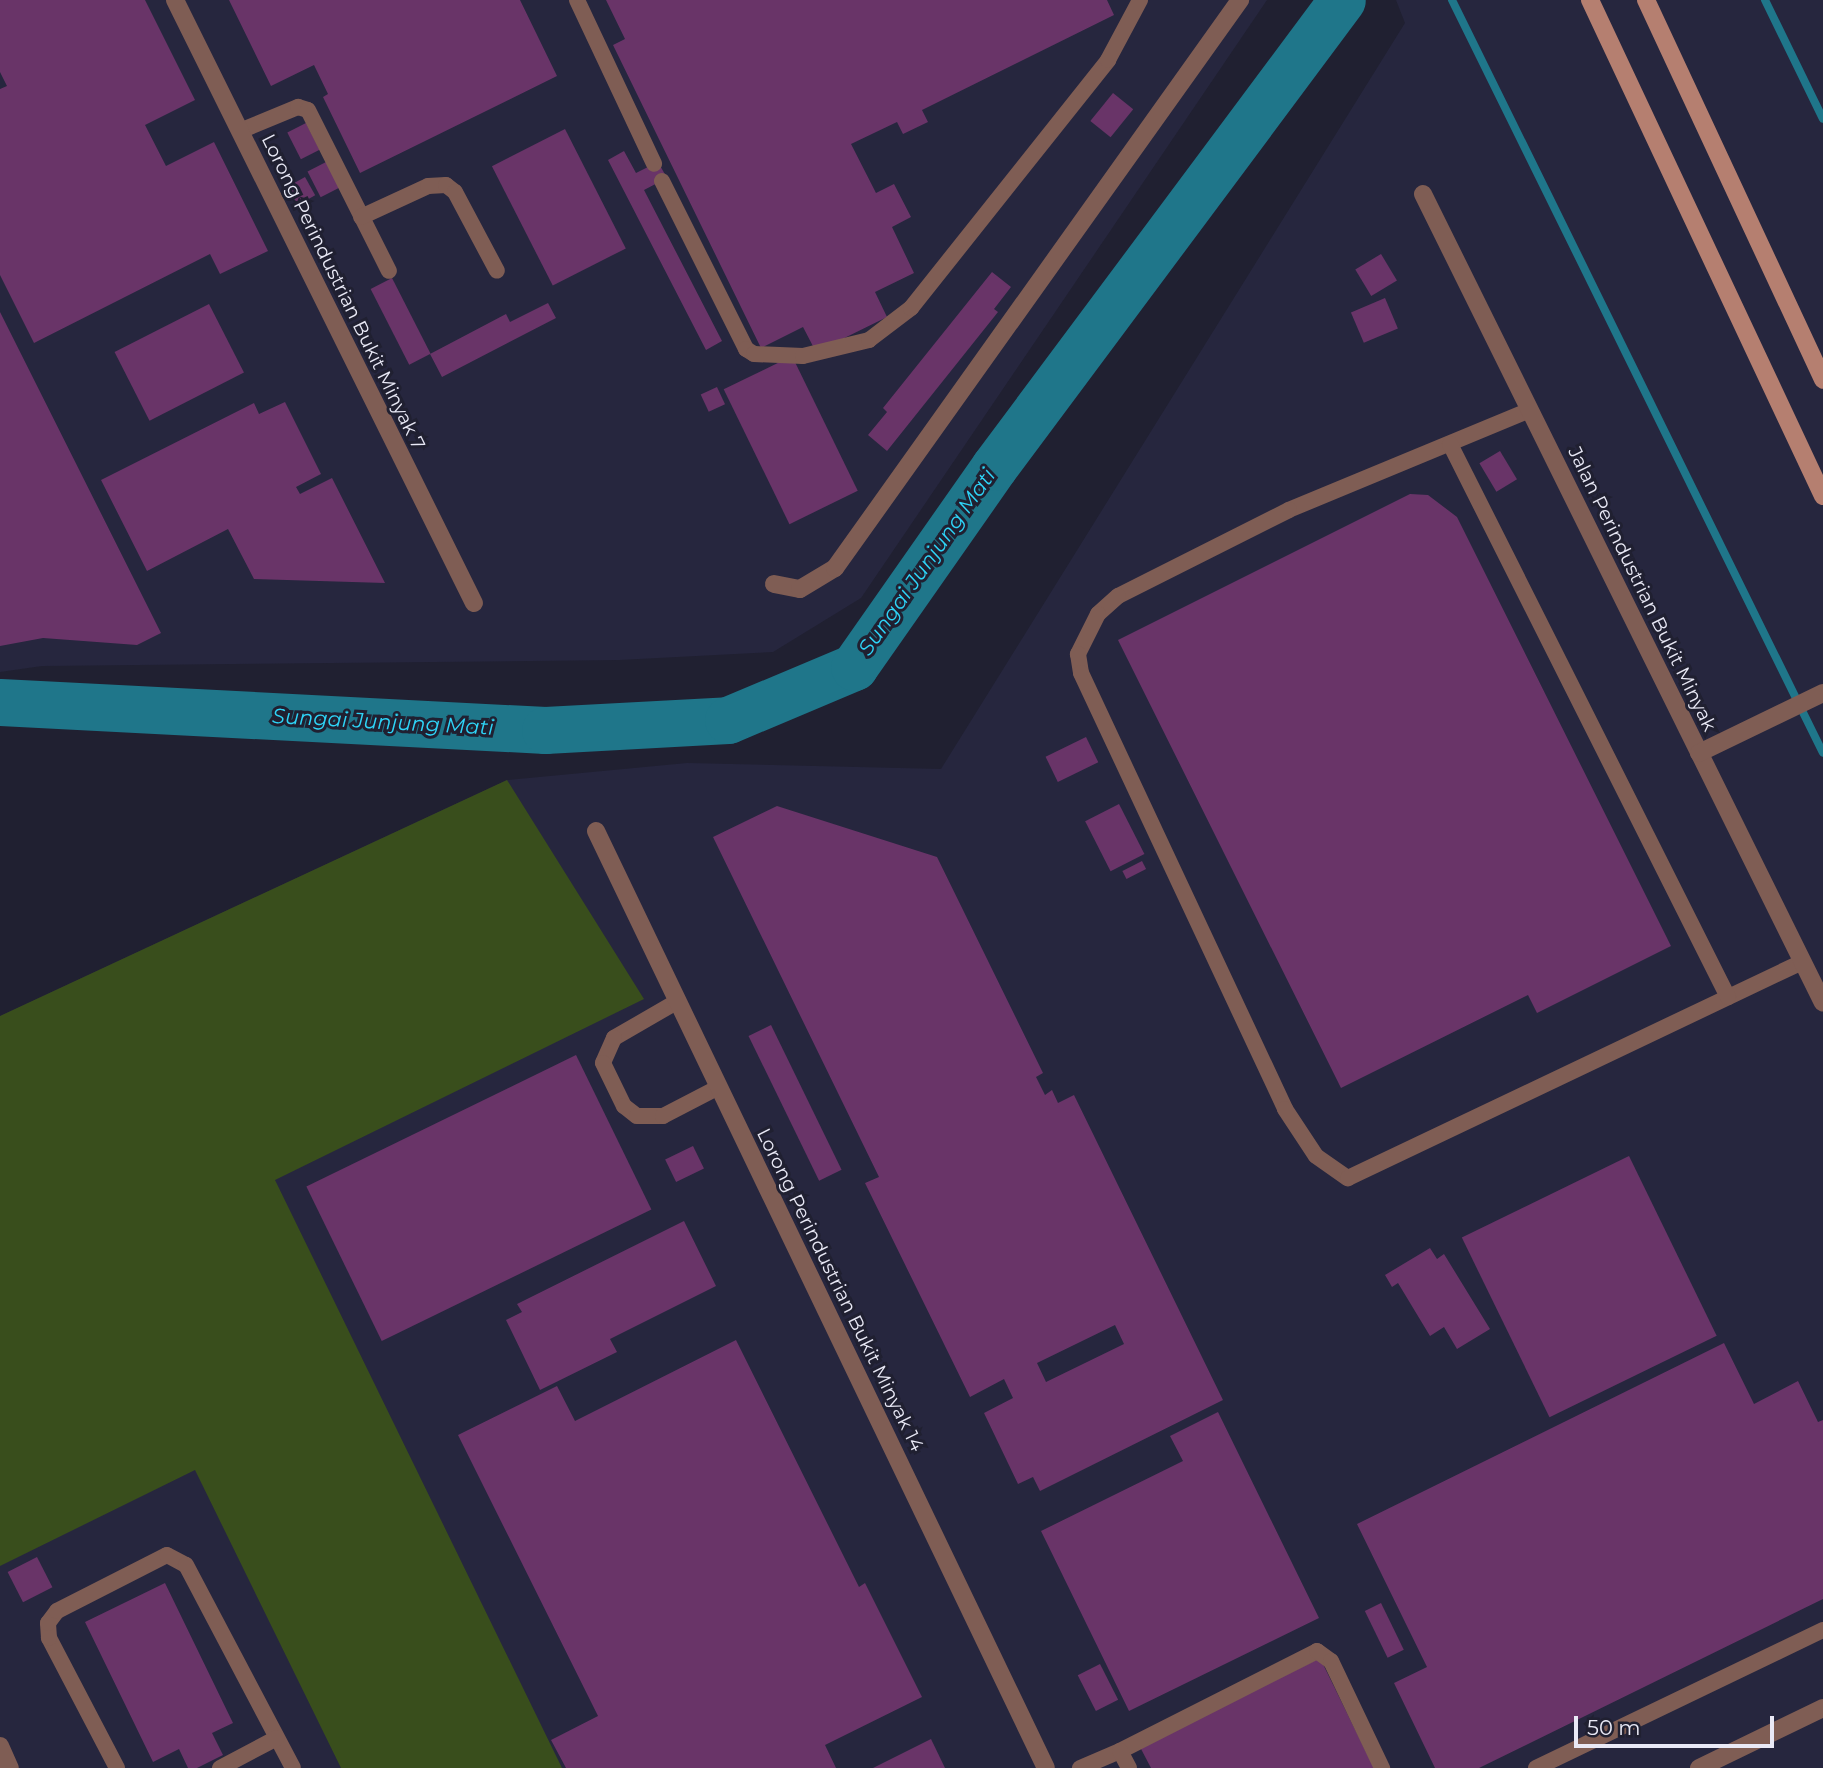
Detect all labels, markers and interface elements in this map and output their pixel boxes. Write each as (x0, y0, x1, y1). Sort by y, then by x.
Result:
street label: Lorong Perindustrian Bukit Minyak 7 (256, 131, 430, 453)
street label: Jalan Perindustrian Bukit Minyak (1563, 443, 1721, 735)
water label: Sungai Junjung Mati (853, 464, 1001, 660)
water label: Sungai Junjung Mati (271, 704, 495, 740)
street label: Lorong Perindustrian Bukit Minyak 14 (752, 1125, 928, 1455)
scale bar (1578, 1702, 1778, 1746)
text: 50 m (1587, 1715, 1641, 1740)

